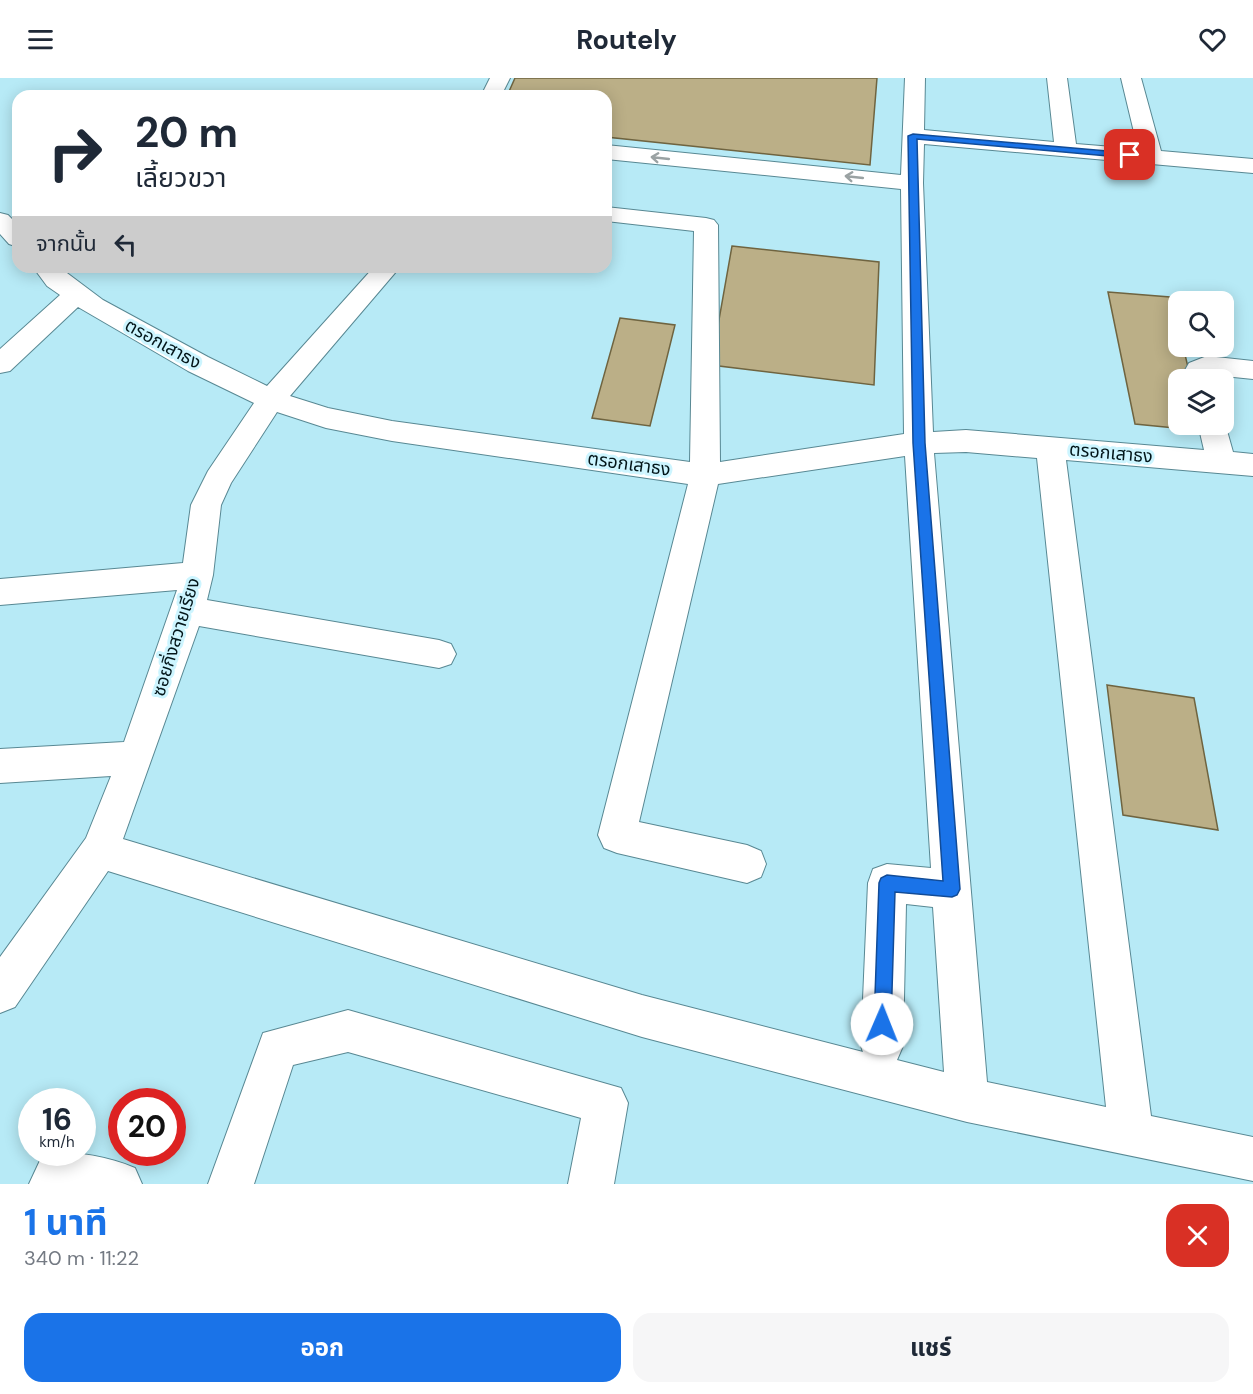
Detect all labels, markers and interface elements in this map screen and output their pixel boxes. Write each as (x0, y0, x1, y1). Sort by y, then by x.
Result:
text: Routely (576, 22, 677, 57)
icon: menu (24, 23, 57, 56)
icon: heart (1196, 23, 1229, 56)
text: 20 m (135, 105, 238, 160)
icon: right (36, 114, 114, 192)
pin (1104, 129, 1155, 180)
icon: arrive (1113, 138, 1146, 171)
one-way arrow (650, 152, 670, 163)
text: เลี้ยวขวา (135, 160, 226, 195)
one-way arrow (844, 171, 864, 182)
icon: left (109, 228, 142, 261)
text: จากนั้น (36, 229, 97, 258)
map controls (1168, 291, 1234, 435)
button: search (1168, 291, 1234, 357)
street label: ตรอกเสาธง (121, 313, 205, 375)
button: layers (1168, 369, 1234, 435)
street label: ตรอกเสาธง (1068, 437, 1154, 469)
street label: ตรอกเสาธง (586, 446, 672, 482)
street label: ซอยกิ่งสวายเรียง (147, 575, 205, 699)
position arrow (850, 992, 914, 1056)
speed limit sign: 20 (108, 1088, 186, 1166)
text: 16 (42, 1100, 72, 1139)
text: km/h (39, 1132, 75, 1152)
text: 1 นาที (24, 1199, 108, 1246)
button: close (1166, 1204, 1229, 1267)
text: 340 m · 11:22 (24, 1245, 139, 1271)
button: ออก (24, 1313, 621, 1382)
button: แชร์ (633, 1313, 1229, 1382)

